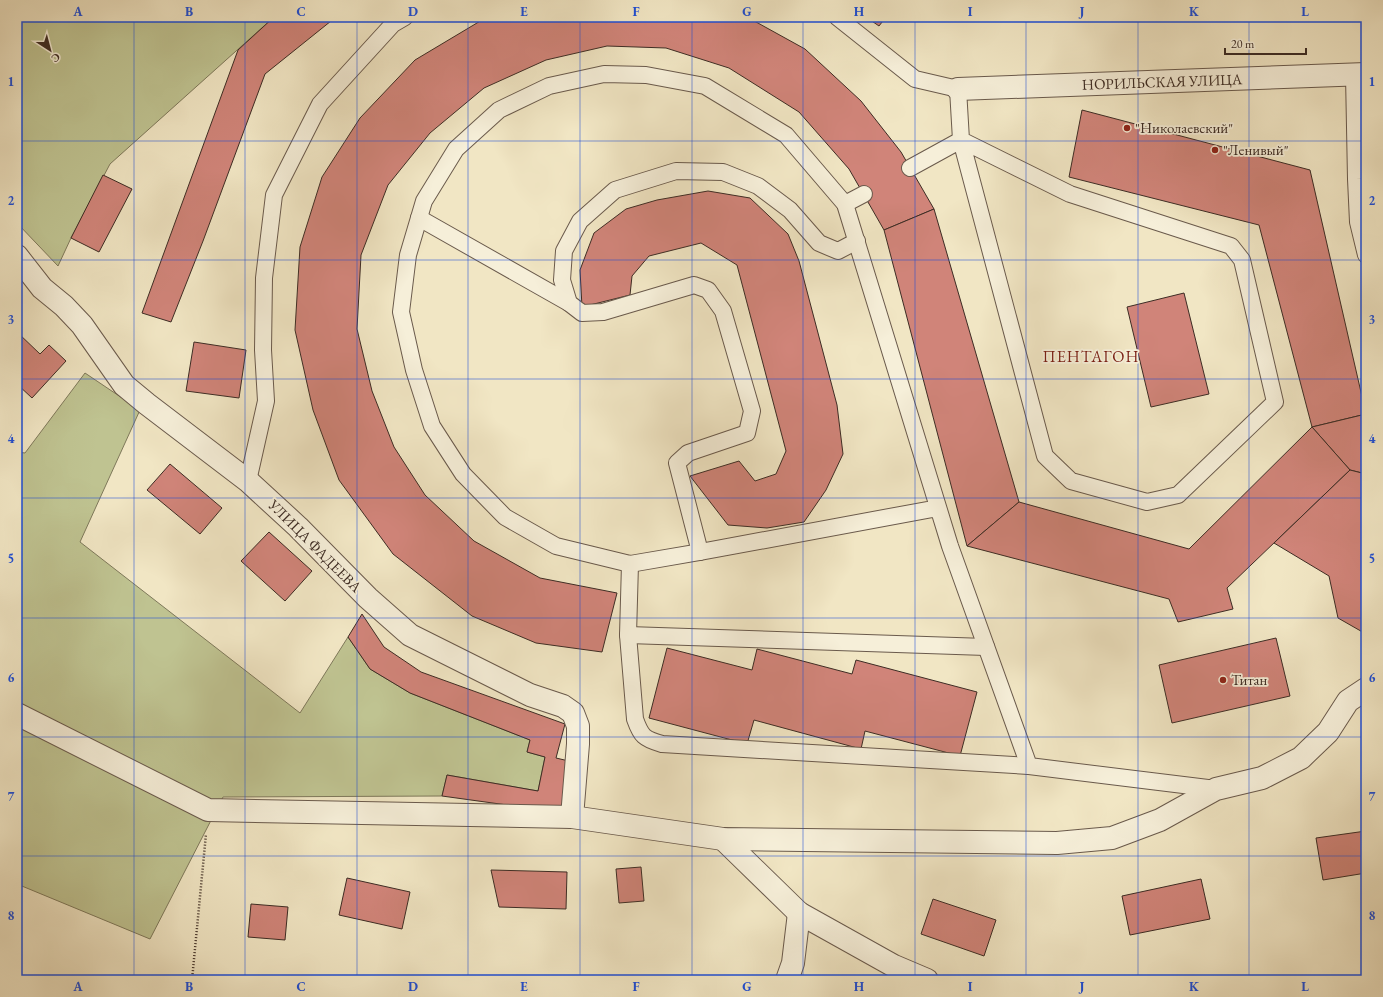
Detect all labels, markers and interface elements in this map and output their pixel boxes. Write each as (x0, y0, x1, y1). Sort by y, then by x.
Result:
text: A (72, 3, 83, 20)
text: B (185, 3, 193, 20)
text: C (296, 3, 306, 20)
text: D (408, 3, 418, 20)
text: E (520, 3, 528, 20)
text: F (632, 3, 640, 20)
text: G (742, 3, 752, 20)
text: H (854, 3, 865, 20)
text: I (968, 3, 973, 20)
text: J (1078, 3, 1085, 20)
text: K (1189, 3, 1200, 20)
text: L (1301, 3, 1309, 20)
north arrow (30, 30, 70, 70)
scale bar (1225, 30, 1306, 56)
text: 20 m (1231, 36, 1255, 52)
text: С (48, 50, 63, 66)
street label: НОРИЛЬСКАЯ УЛИЦА (1082, 69, 1243, 94)
text: 1 (8, 73, 15, 90)
text: 1 (1369, 73, 1376, 90)
place label: "Николаевский" (1135, 118, 1233, 137)
marker: "Николаевский" (1122, 123, 1132, 133)
place label: "Ленивый" (1223, 140, 1289, 159)
marker: "Ленивый" (1210, 145, 1220, 155)
text: 2 (8, 192, 15, 209)
text: 2 (1369, 192, 1376, 209)
text: 3 (8, 311, 15, 328)
text: 3 (1369, 311, 1376, 328)
district label: ПЕНТАГОН (1043, 346, 1139, 367)
text: 4 (8, 430, 15, 447)
text: 4 (1369, 430, 1376, 447)
street label: УЛИЦА ФАДЕЕВА (264, 494, 366, 597)
text: 5 (8, 550, 14, 567)
text: 5 (1369, 550, 1375, 567)
text: 6 (8, 669, 15, 686)
text: 6 (1369, 669, 1376, 686)
place label: Титан (1231, 670, 1268, 689)
marker: Титан (1218, 675, 1228, 685)
text: 7 (8, 788, 15, 805)
text: 7 (1369, 788, 1376, 805)
text: 8 (8, 907, 15, 924)
text: 8 (1369, 907, 1376, 924)
text: A (72, 978, 83, 995)
text: B (185, 978, 193, 995)
text: C (296, 978, 306, 995)
text: D (408, 978, 418, 995)
text: E (520, 978, 528, 995)
text: F (632, 978, 640, 995)
text: G (742, 978, 752, 995)
text: H (854, 978, 865, 995)
text: I (968, 978, 973, 995)
text: J (1078, 978, 1085, 995)
text: K (1189, 978, 1200, 995)
text: L (1301, 978, 1309, 995)

